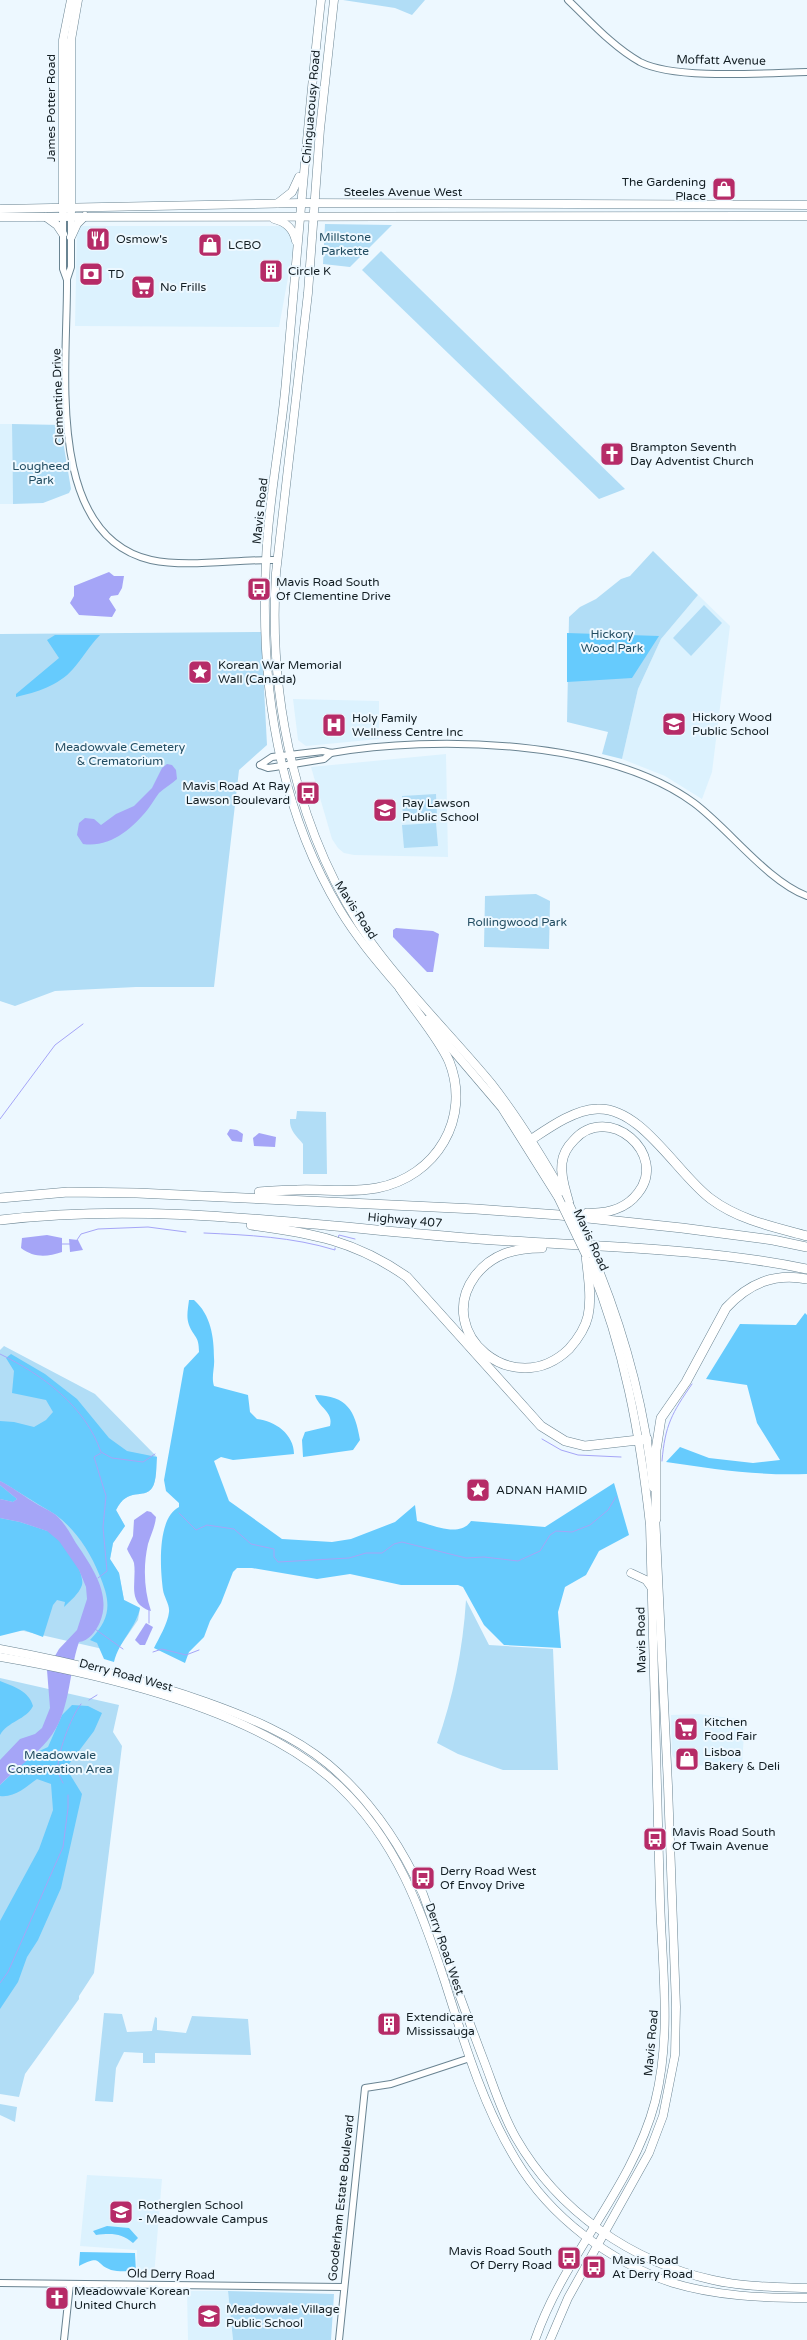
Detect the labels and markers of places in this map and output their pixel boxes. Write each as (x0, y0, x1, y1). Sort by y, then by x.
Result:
place label: The Gardening Place (622, 175, 706, 203)
shop icon: The Gardening Place (711, 176, 737, 202)
restaurant icon: Osmow's (85, 226, 111, 252)
place label: Osmow's (116, 232, 168, 246)
shop icon: LCBO (197, 232, 223, 258)
place label: LCBO (228, 238, 262, 252)
building icon: Circle K (258, 258, 284, 284)
bank icon: TD (78, 261, 104, 287)
place label: Circle K (288, 264, 331, 278)
place label: TD (108, 267, 124, 281)
supermarket icon: No Frills (130, 274, 156, 300)
place label: No Frills (160, 280, 206, 294)
place label: Brampton Seventh Day Adventist Church (630, 440, 754, 468)
church icon: Brampton Seventh Day Adventist Church (599, 441, 625, 467)
place label: Mavis Road South Of Clementine Drive (276, 575, 391, 603)
bus stop icon: Mavis Road South Of Clementine Drive (246, 576, 272, 602)
place label: Korean War Memorial Wall (Canada) (218, 658, 342, 686)
place icon: Korean War Memorial Wall (Canada) (187, 659, 213, 685)
place label: Hickory Wood Public School (692, 710, 772, 738)
place label: Holy Family Wellness Centre Inc (352, 711, 463, 739)
school or university icon: Hickory Wood Public School (661, 711, 687, 737)
hospital icon: Holy Family Wellness Centre Inc (321, 712, 347, 738)
place label: Mavis Road At Ray Lawson Boulevard (182, 779, 291, 807)
bus stop icon: Mavis Road At Ray Lawson Boulevard (295, 780, 321, 806)
place label: Ray Lawson Public School (402, 796, 479, 824)
school or university icon: Ray Lawson Public School (372, 797, 398, 823)
place icon: ADNAN HAMID (465, 1477, 491, 1503)
place label: ADNAN HAMID (496, 1483, 587, 1497)
place label: Kitchen Food Fair (704, 1715, 757, 1743)
supermarket icon: Kitchen Food Fair (673, 1716, 699, 1742)
place label: Lisboa Bakery & Deli (704, 1745, 780, 1773)
shop icon: Lisboa Bakery & Deli (674, 1746, 700, 1772)
place label: Mavis Road South Of Twain Avenue (672, 1825, 776, 1853)
bus stop icon: Mavis Road South Of Twain Avenue (642, 1826, 668, 1852)
place label: Derry Road West Of Envoy Drive (440, 1864, 537, 1892)
bus stop icon: Derry Road West Of Envoy Drive (410, 1865, 436, 1891)
place label: Extendicare Mississauga (406, 2010, 475, 2038)
building icon: Extendicare Mississauga (376, 2011, 402, 2037)
place label: Rotherglen School - Meadowvale Campus (138, 2198, 268, 2226)
school or university icon: Rotherglen School - Meadowvale Campus (108, 2199, 134, 2225)
place label: Mavis Road South Of Derry Road (448, 2244, 552, 2272)
bus stop icon: Mavis Road South Of Derry Road (556, 2245, 582, 2271)
place label: Mavis Road At Derry Road (612, 2253, 693, 2281)
bus stop icon: Mavis Road At Derry Road (581, 2254, 607, 2280)
place label: Meadowvale Korean United Church (74, 2284, 190, 2312)
church icon: Meadowvale Korean United Church (44, 2285, 70, 2311)
place label: Meadowvale Village Public School (226, 2302, 340, 2330)
school or university icon: Meadowvale Village Public School (196, 2303, 222, 2329)

